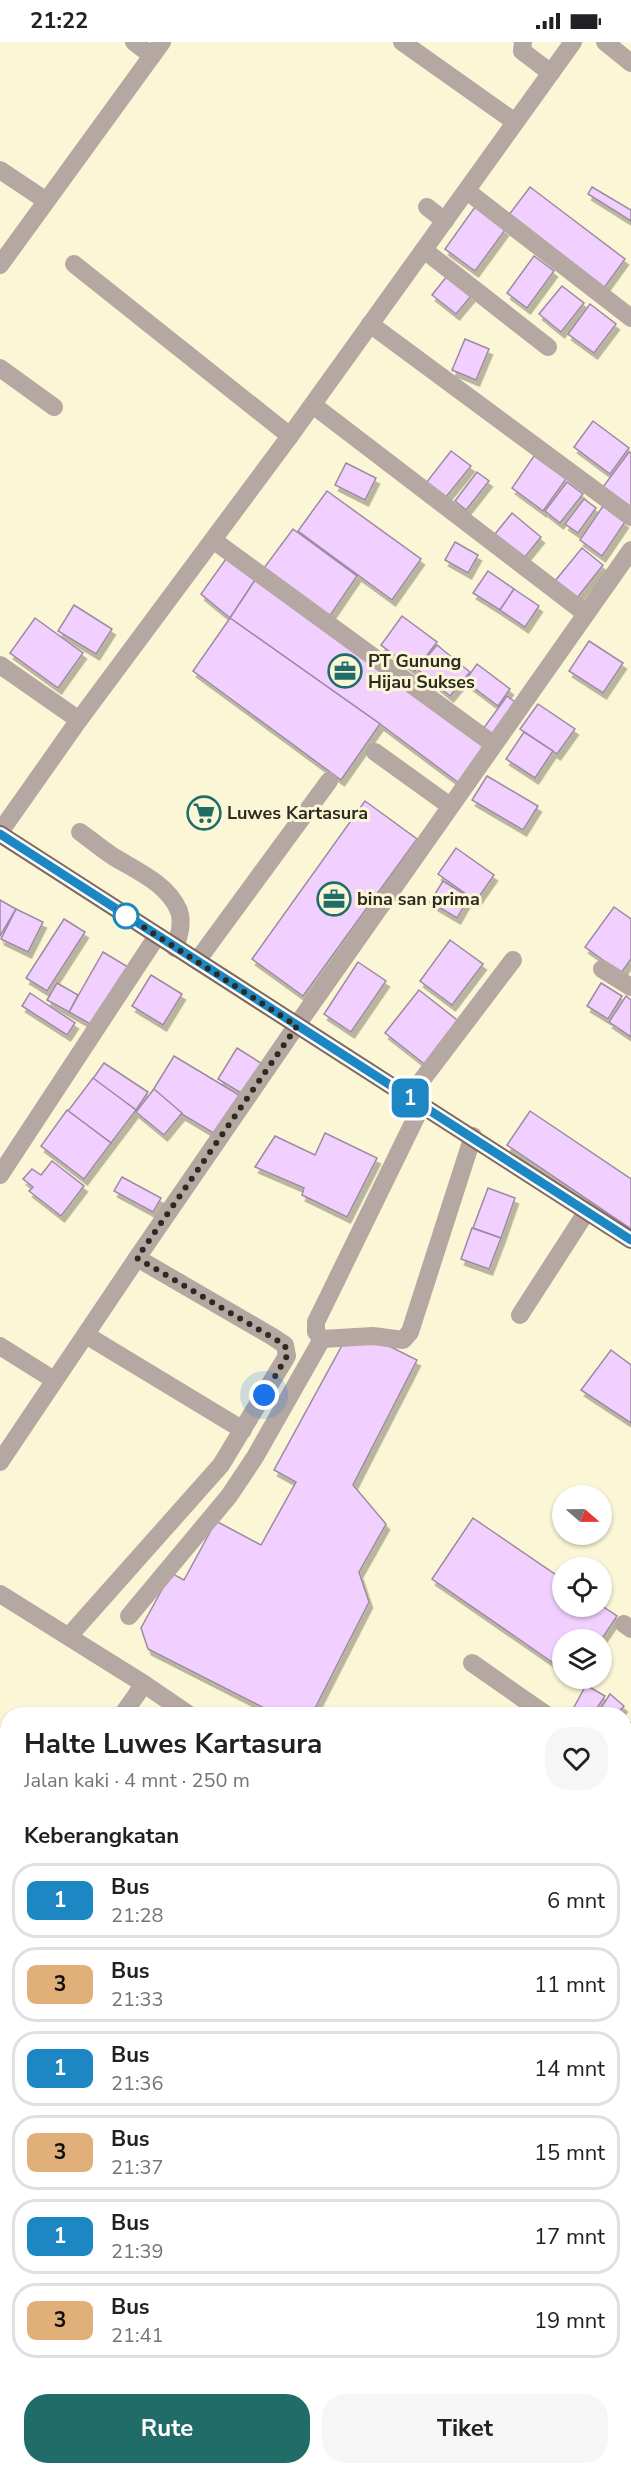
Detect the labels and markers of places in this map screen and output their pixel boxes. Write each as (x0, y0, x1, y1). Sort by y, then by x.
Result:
place label: PT Gunung Hijau Sukses (368, 649, 475, 694)
office icon: PT Gunung Hijau Sukses (327, 653, 363, 689)
supermarket icon: Luwes Kartasura (186, 795, 222, 831)
place label: Luwes Kartasura (227, 801, 368, 825)
office icon: bina san prima (316, 881, 352, 917)
place label: bina san prima (357, 887, 480, 911)
unlabelled marker (113, 903, 139, 929)

